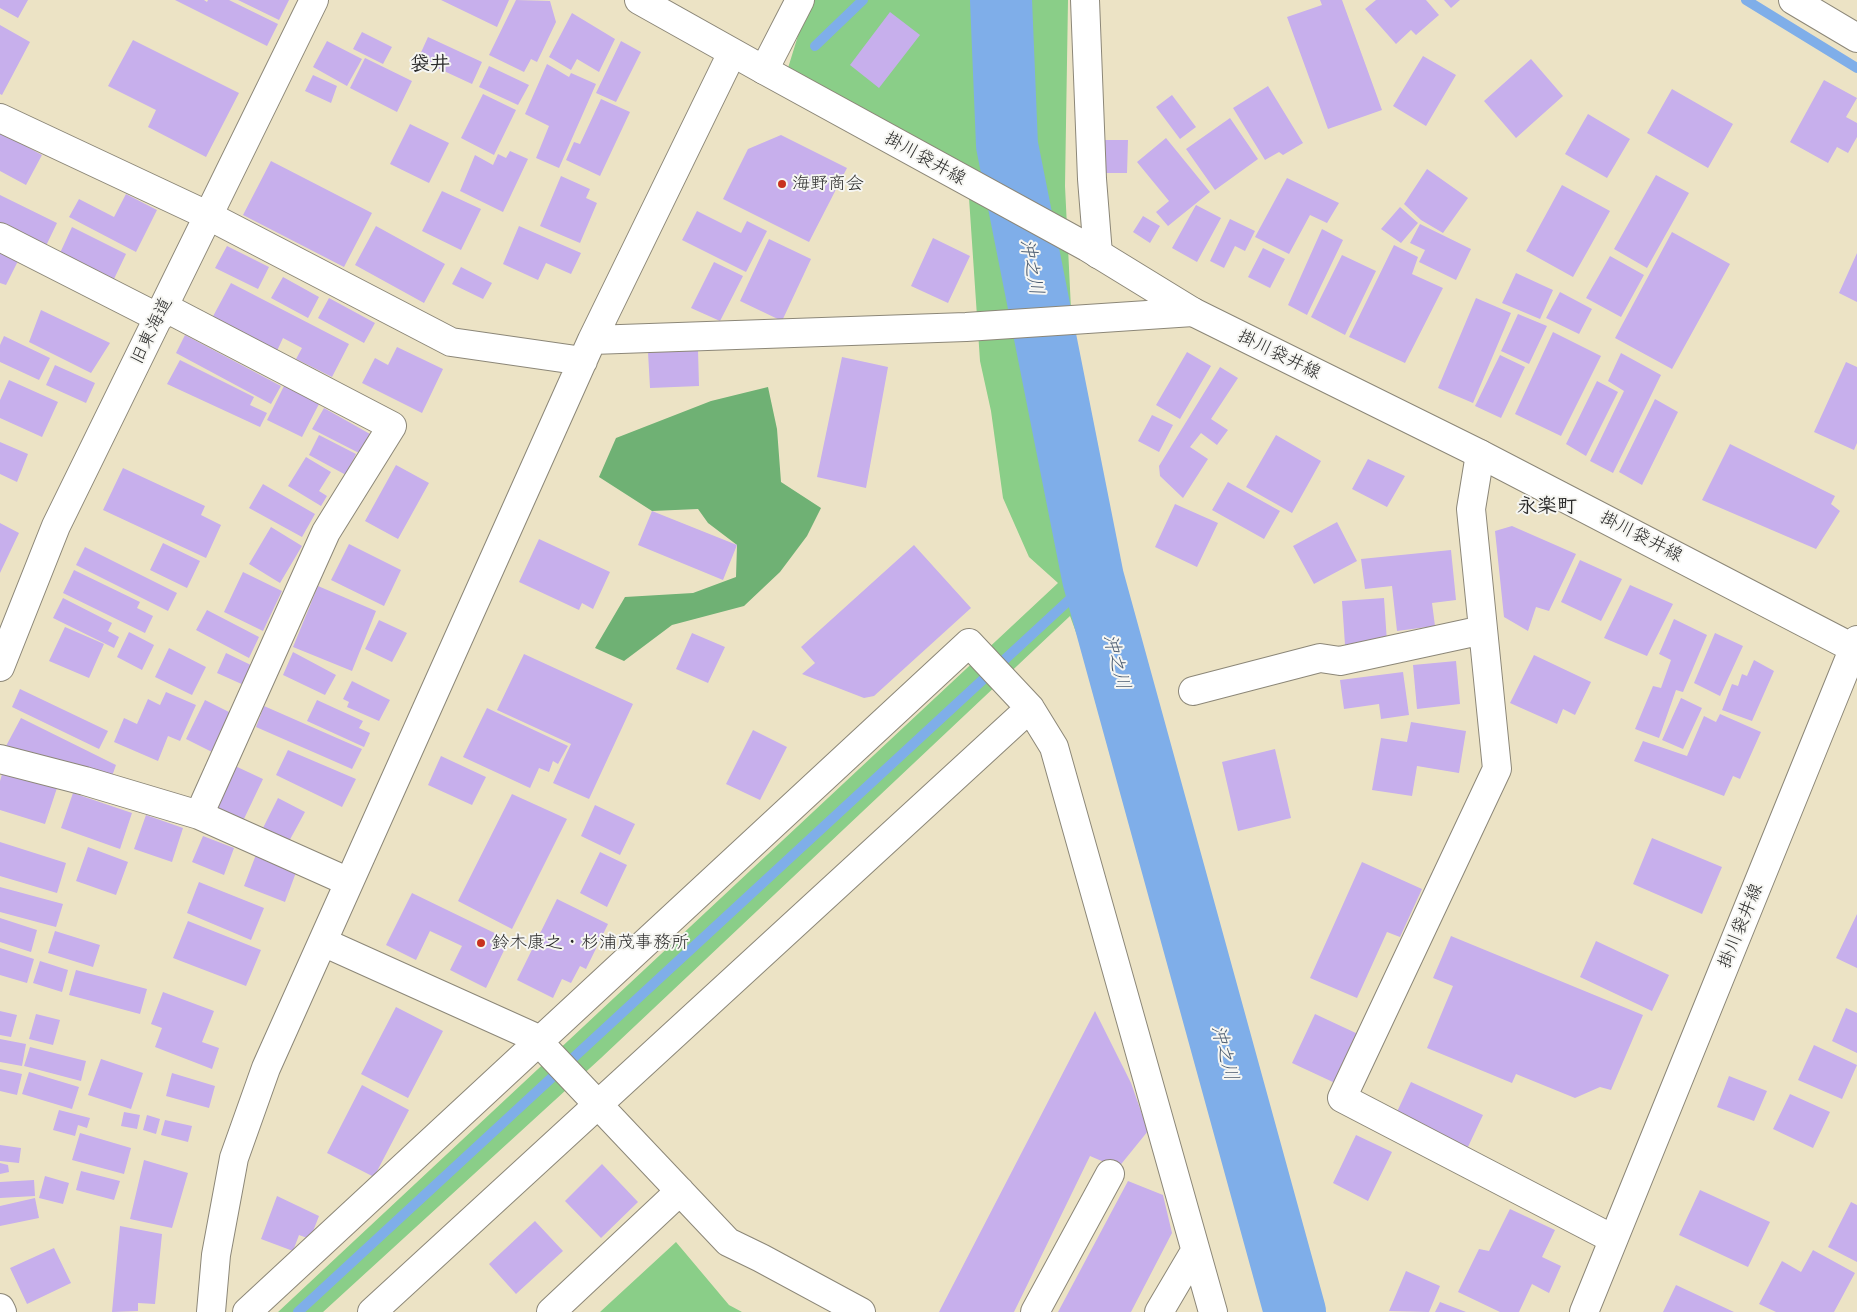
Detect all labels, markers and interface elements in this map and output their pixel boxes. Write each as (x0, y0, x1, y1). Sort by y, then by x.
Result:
district label: 袋井 (410, 53, 450, 77)
street label: 掛川袋井線 (880, 128, 970, 190)
place label: 海野商会 (792, 173, 864, 195)
marker: 海野商会 (776, 178, 788, 190)
water label: 沖之川 (1014, 237, 1048, 297)
street label: 旧東海道 (127, 294, 177, 368)
street label: 掛川袋井線 (1234, 326, 1324, 384)
district label: 永楽町 (1517, 495, 1577, 519)
street label: 掛川袋井線 (1596, 507, 1686, 567)
water label: 沖之川 (1098, 632, 1134, 692)
street label: 掛川袋井線 (1714, 880, 1768, 972)
place label: 鈴木康之・杉浦茂事務所 (491, 932, 689, 954)
marker: 鈴木康之・杉浦茂事務所 (475, 937, 487, 949)
water label: 沖之川 (1206, 1023, 1242, 1083)

